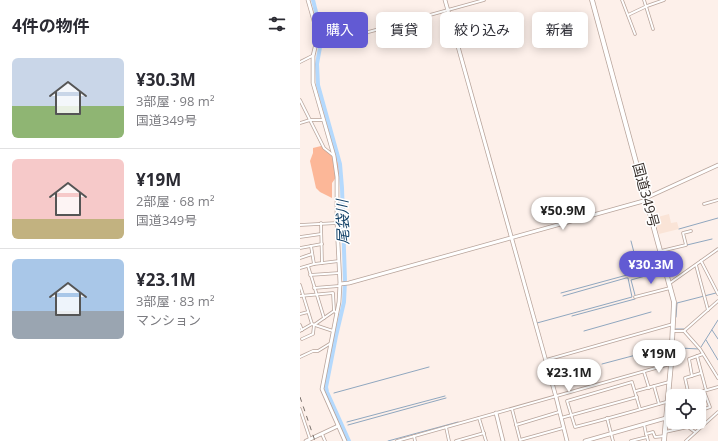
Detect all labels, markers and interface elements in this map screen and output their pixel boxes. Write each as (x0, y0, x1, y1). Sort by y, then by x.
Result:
chip: 購入 (312, 12, 368, 48)
chip: 賃貸 (376, 12, 432, 48)
chip: 絞り込み (440, 12, 524, 48)
chip: 新着 (532, 12, 588, 48)
icon: filters (266, 13, 288, 35)
text: 4件の物件 (12, 14, 90, 37)
text: ¥30.3M (136, 68, 196, 91)
icon: home (44, 74, 92, 122)
text: 3部屋 · 98 m² (136, 92, 214, 110)
text: 国道349号 (136, 111, 197, 129)
street label: 国道349号 (629, 161, 664, 229)
text: ¥19M (136, 168, 181, 191)
icon: home (44, 175, 92, 223)
text: 2部屋 · 68 m² (136, 192, 214, 210)
water label: 尾袋川 (332, 197, 352, 245)
pin: ¥50.9M (530, 197, 596, 231)
text: ¥50.9M (540, 201, 586, 219)
text: 国道349号 (136, 211, 197, 229)
pin: ¥30.3M (618, 251, 684, 285)
text: ¥30.3M (628, 255, 674, 273)
text: ¥23.1M (136, 268, 196, 291)
icon: home (44, 275, 92, 323)
text: 3部屋 · 83 m² (136, 292, 214, 310)
text: マンション (136, 311, 201, 329)
pin: ¥19M (635, 340, 683, 374)
text: ¥19M (642, 344, 676, 362)
pin: ¥23.1M (536, 359, 602, 393)
text: ¥23.1M (546, 363, 592, 381)
map controls (666, 389, 706, 429)
button: locate (666, 389, 706, 429)

